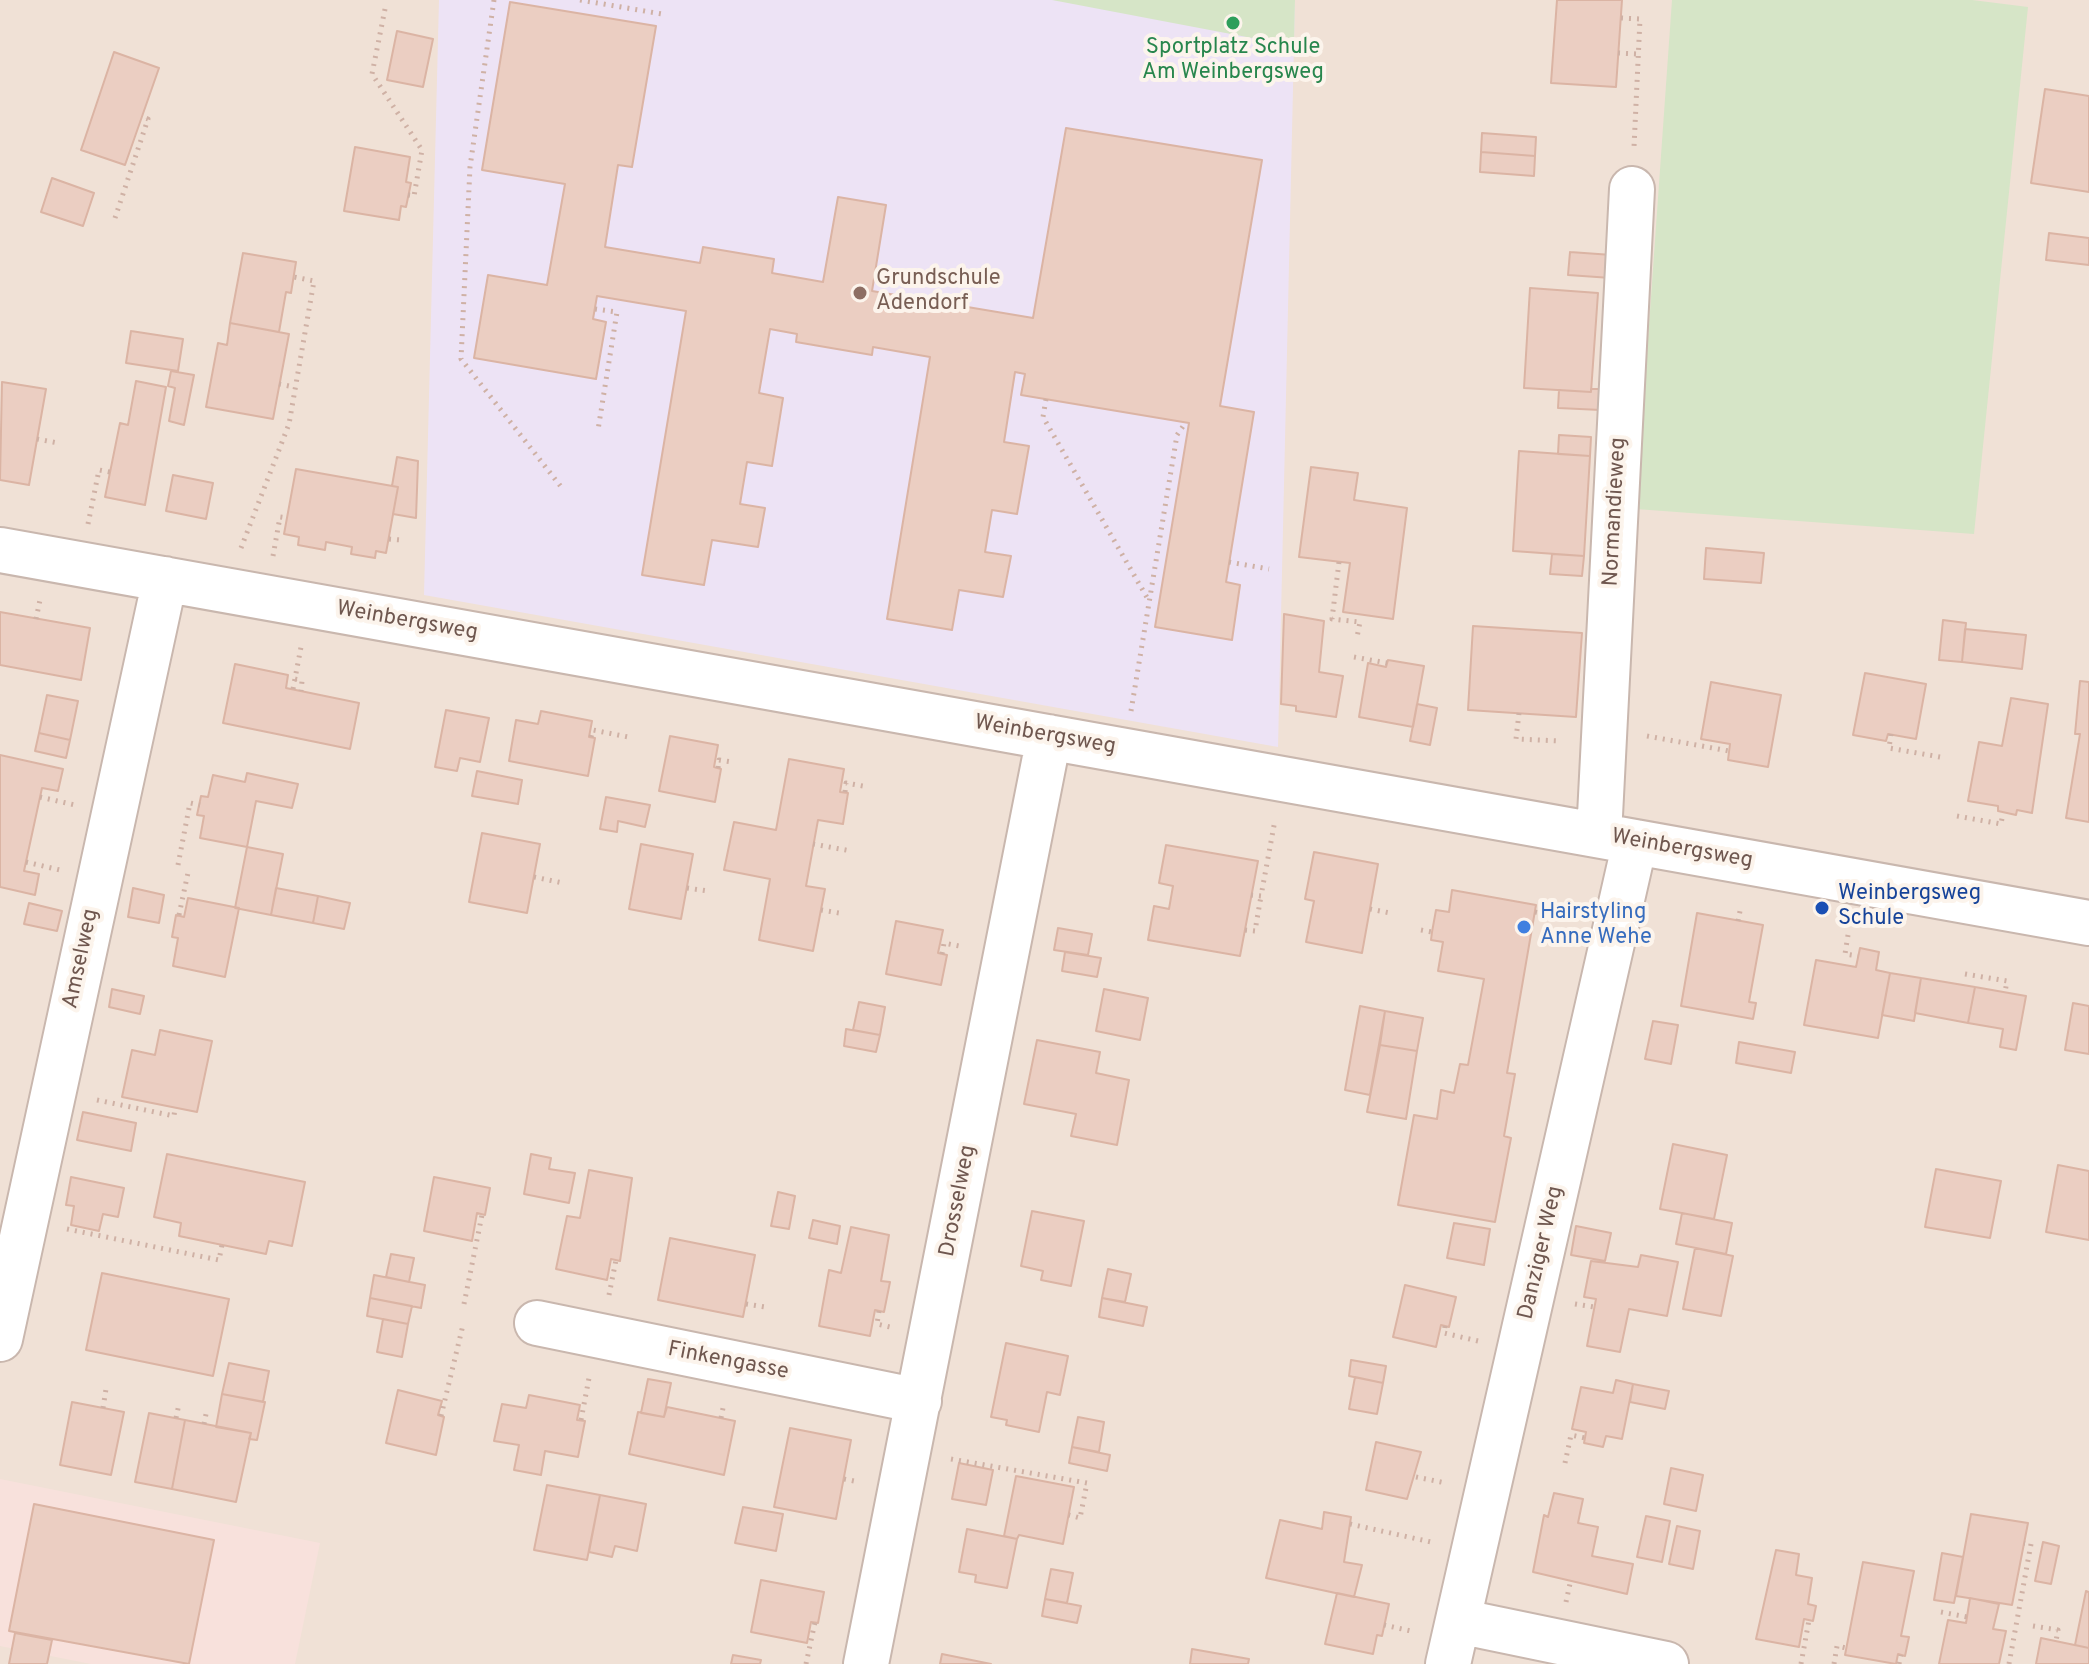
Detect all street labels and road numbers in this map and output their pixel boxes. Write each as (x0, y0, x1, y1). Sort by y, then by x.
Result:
street label: Normandieweg (1599, 437, 1633, 587)
street label: Weinbergsweg (334, 597, 480, 647)
street label: Weinbergsweg (972, 711, 1118, 761)
street label: Weinbergsweg (1609, 825, 1755, 875)
street label: Amselweg (59, 907, 105, 1011)
street label: Drosselweg (935, 1143, 983, 1259)
street label: Danziger Weg (1514, 1184, 1570, 1322)
street label: Finkengasse (665, 1337, 791, 1387)

